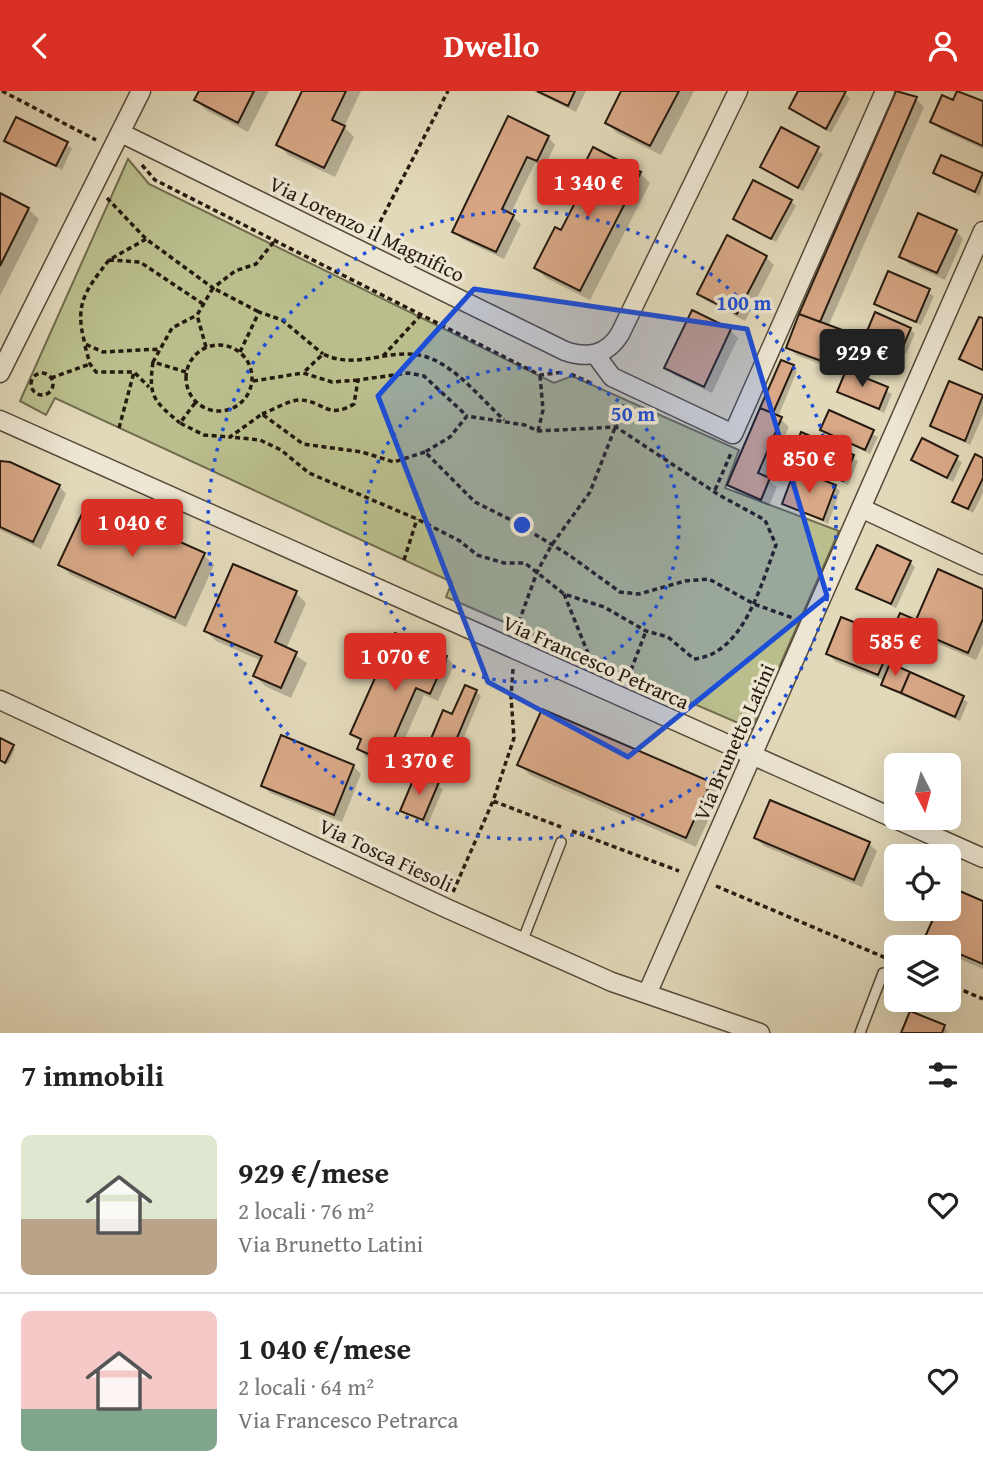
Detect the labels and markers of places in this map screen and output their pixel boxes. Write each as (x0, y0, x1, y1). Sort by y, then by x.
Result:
pin: 1 340 € (523, 159, 653, 219)
pin: 929 € (813, 329, 911, 389)
pin: 850 € (760, 435, 858, 495)
pin: 1 040 € (67, 499, 197, 559)
centre of rings (510, 513, 534, 537)
pin: 585 € (846, 619, 944, 678)
pin: 1 070 € (330, 633, 460, 693)
pin: 1 370 € (354, 737, 484, 797)

